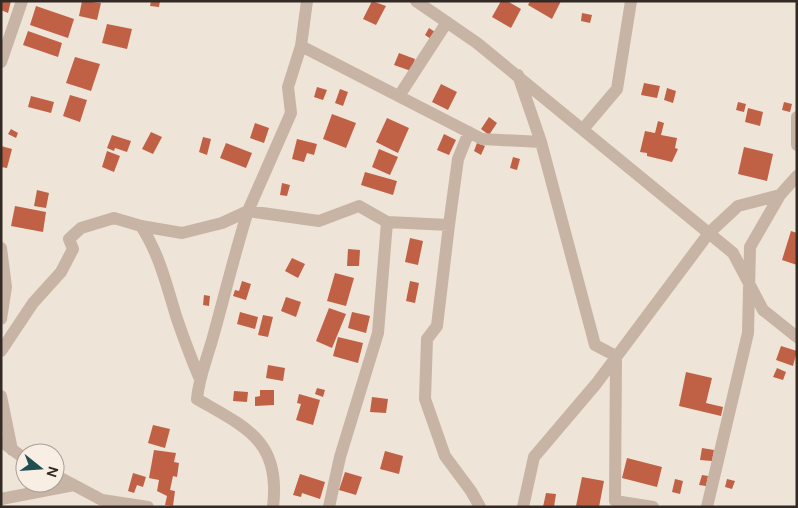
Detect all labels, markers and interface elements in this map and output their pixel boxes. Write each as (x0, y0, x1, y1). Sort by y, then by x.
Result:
north arrow (15, 443, 65, 493)
text: N (42, 464, 63, 479)

